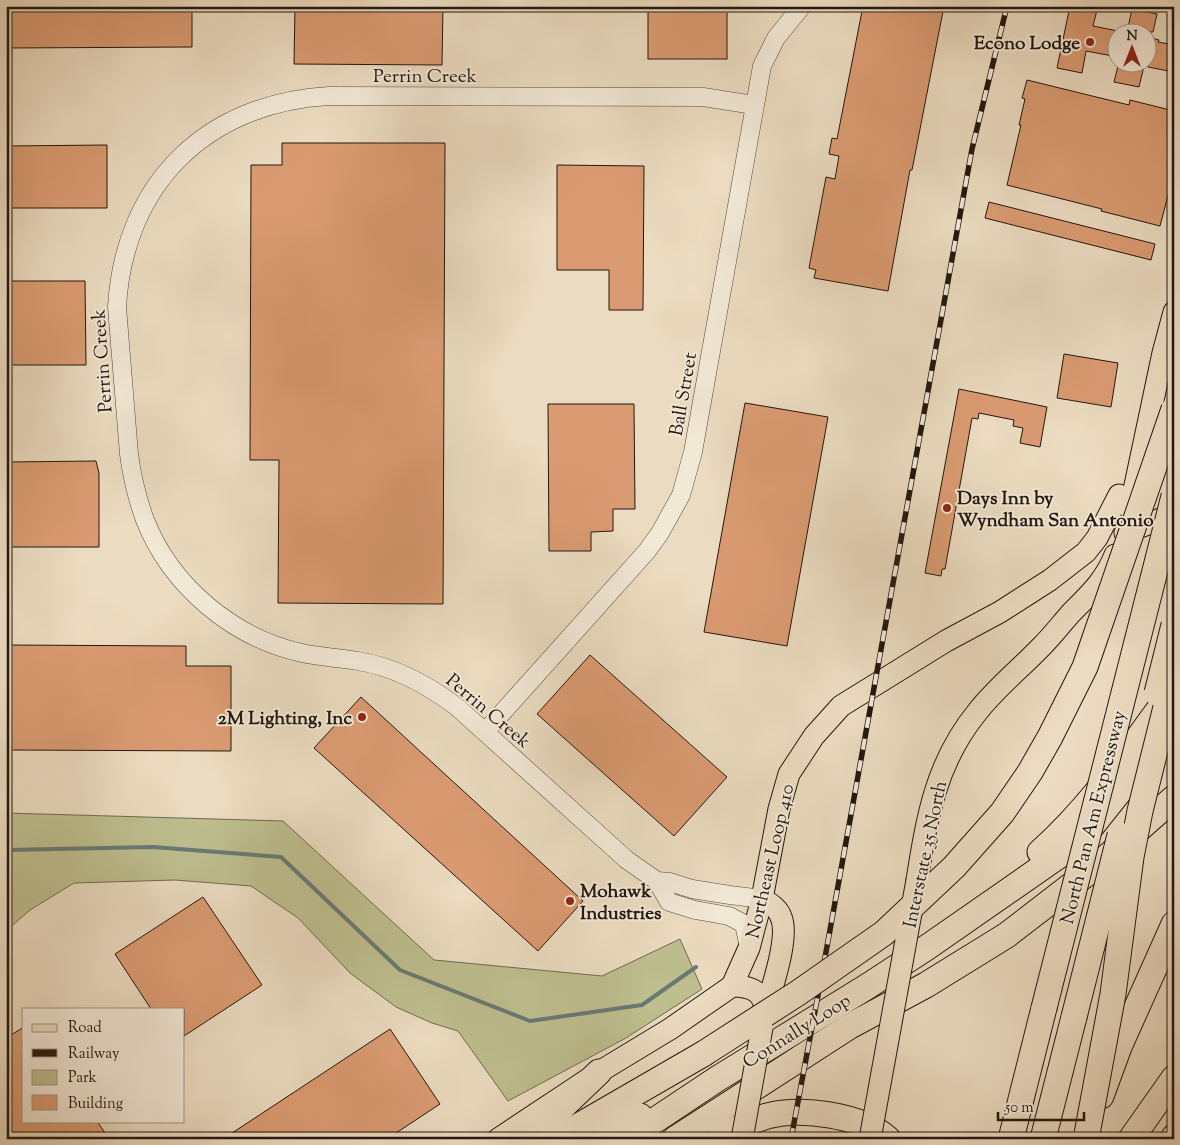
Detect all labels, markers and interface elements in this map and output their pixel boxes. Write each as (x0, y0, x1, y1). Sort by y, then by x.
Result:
north arrow (1108, 22, 1158, 72)
text: N (1126, 27, 1138, 47)
place label: Econo Lodge (974, 31, 1080, 58)
marker: Econo Lodge (1084, 36, 1096, 48)
street label: Perrin Creek (373, 64, 478, 91)
street label: Perrin Creek (86, 307, 121, 414)
street label: Ball Street (664, 350, 705, 438)
place label: Days Inn by Wyndham San Antonio (957, 486, 1154, 535)
marker: Days Inn by Wyndham San Antonio (941, 502, 953, 514)
street label: Perrin Creek (439, 668, 536, 756)
place label: 2M Lighting, Inc (218, 706, 352, 733)
street label: North Pan Am Expressway (1055, 708, 1134, 927)
marker: 2M Lighting, Inc (356, 711, 368, 723)
street label: Interstate 35 North (898, 778, 955, 931)
street label: Northeast Loop 410 (741, 782, 802, 942)
place label: Mohawk Industries (580, 879, 662, 928)
marker: Mohawk Industries (564, 895, 576, 907)
street label: Connally Loop (738, 988, 857, 1076)
legend (22, 1008, 185, 1122)
text: Road (68, 1018, 102, 1039)
text: Railway (68, 1044, 120, 1065)
text: Park (68, 1068, 97, 1089)
scale bar (998, 1090, 1084, 1122)
text: Building (68, 1094, 123, 1115)
text: 50 m (1004, 1098, 1034, 1119)

